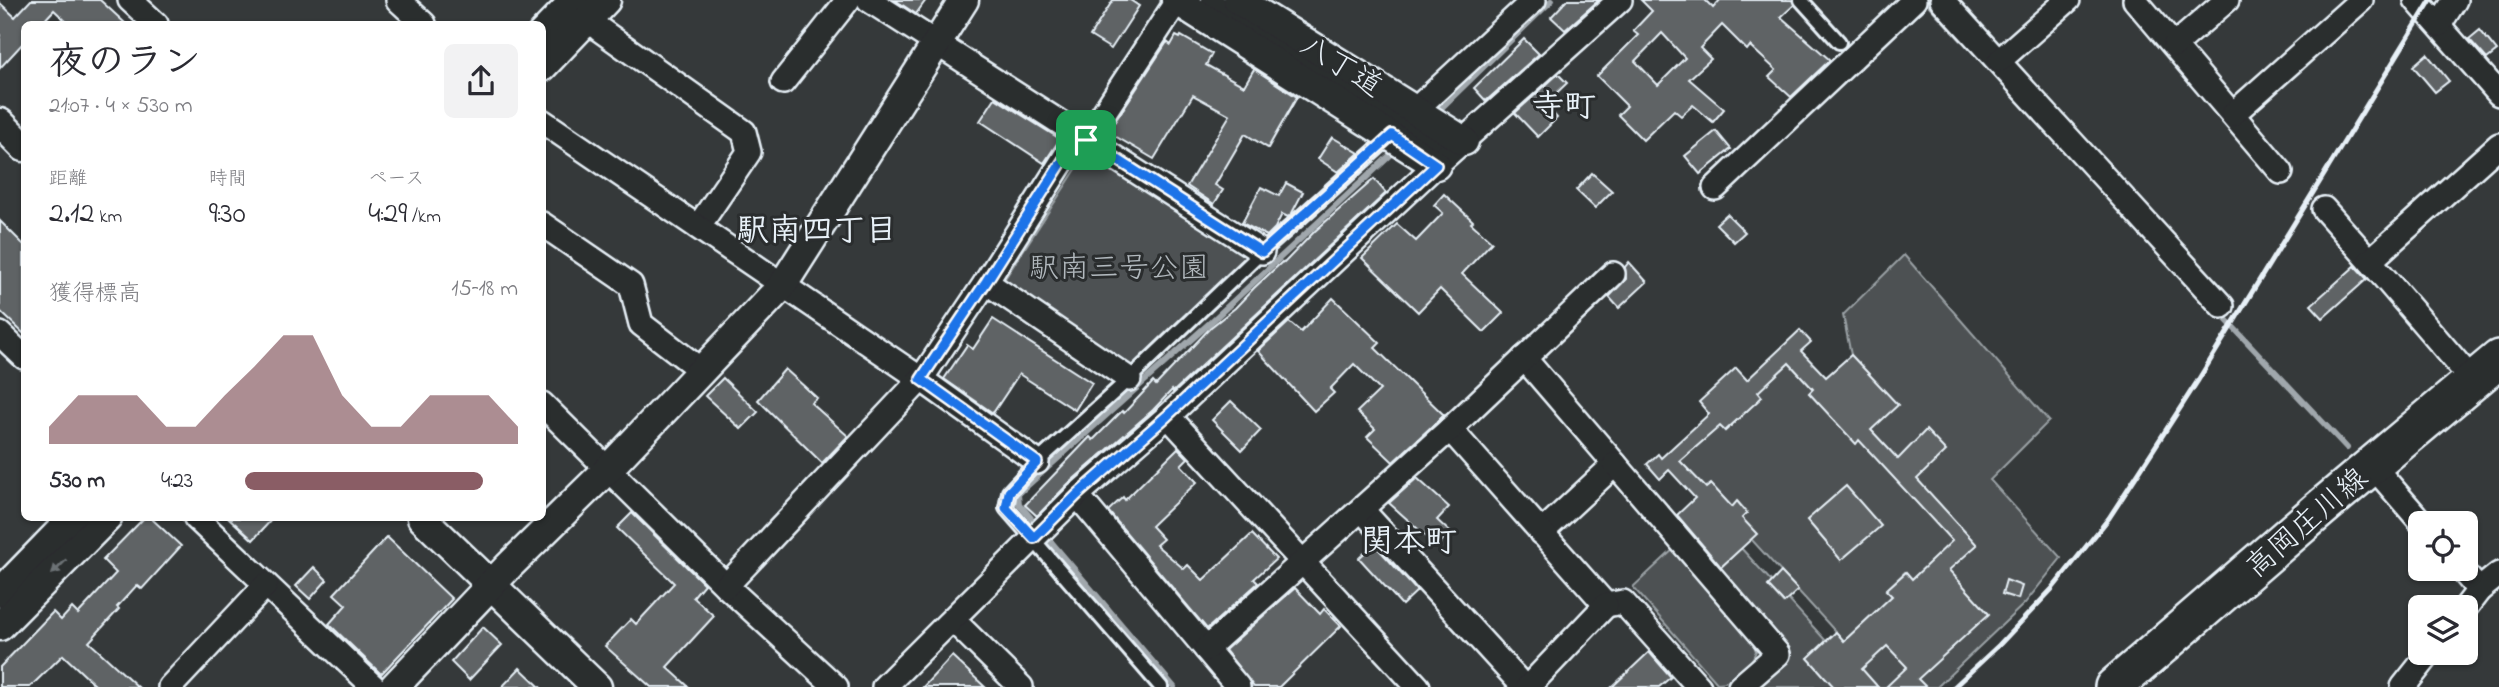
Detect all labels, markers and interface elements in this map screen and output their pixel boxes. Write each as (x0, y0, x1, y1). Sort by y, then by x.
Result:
street label: 八丁道 (1291, 25, 1390, 110)
text: 夜のラン (49, 36, 201, 92)
button: share (444, 44, 518, 118)
district label: 寺町 (1532, 85, 1596, 132)
text: 21:07 · 4 × 530 m (49, 90, 192, 123)
pin (1056, 110, 1116, 170)
icon: arrive (1067, 121, 1105, 159)
text: 距離 (49, 166, 87, 193)
text: 時間 (209, 166, 247, 193)
text: ペース (368, 166, 424, 193)
text: 2.12 (49, 193, 94, 237)
text: 9:30 (209, 193, 246, 237)
text: 4:29 (368, 193, 407, 237)
text: km (94, 204, 122, 231)
text: /km (407, 204, 441, 231)
district label: 駅南四丁目 (737, 209, 897, 256)
park label: 駅南三号公園 (1029, 248, 1209, 292)
text: 15–18 m (451, 273, 518, 306)
text: 獲得標高 (49, 278, 141, 311)
street label: 高岡庄川線 (2237, 458, 2379, 590)
text: 530 m (49, 465, 105, 498)
text: 4:23 (161, 465, 193, 498)
map controls (2408, 511, 2478, 665)
button: locate (2408, 511, 2478, 581)
district label: 関本町 (1361, 520, 1457, 567)
one-way arrow (50, 558, 67, 575)
button: layers (2408, 595, 2478, 665)

